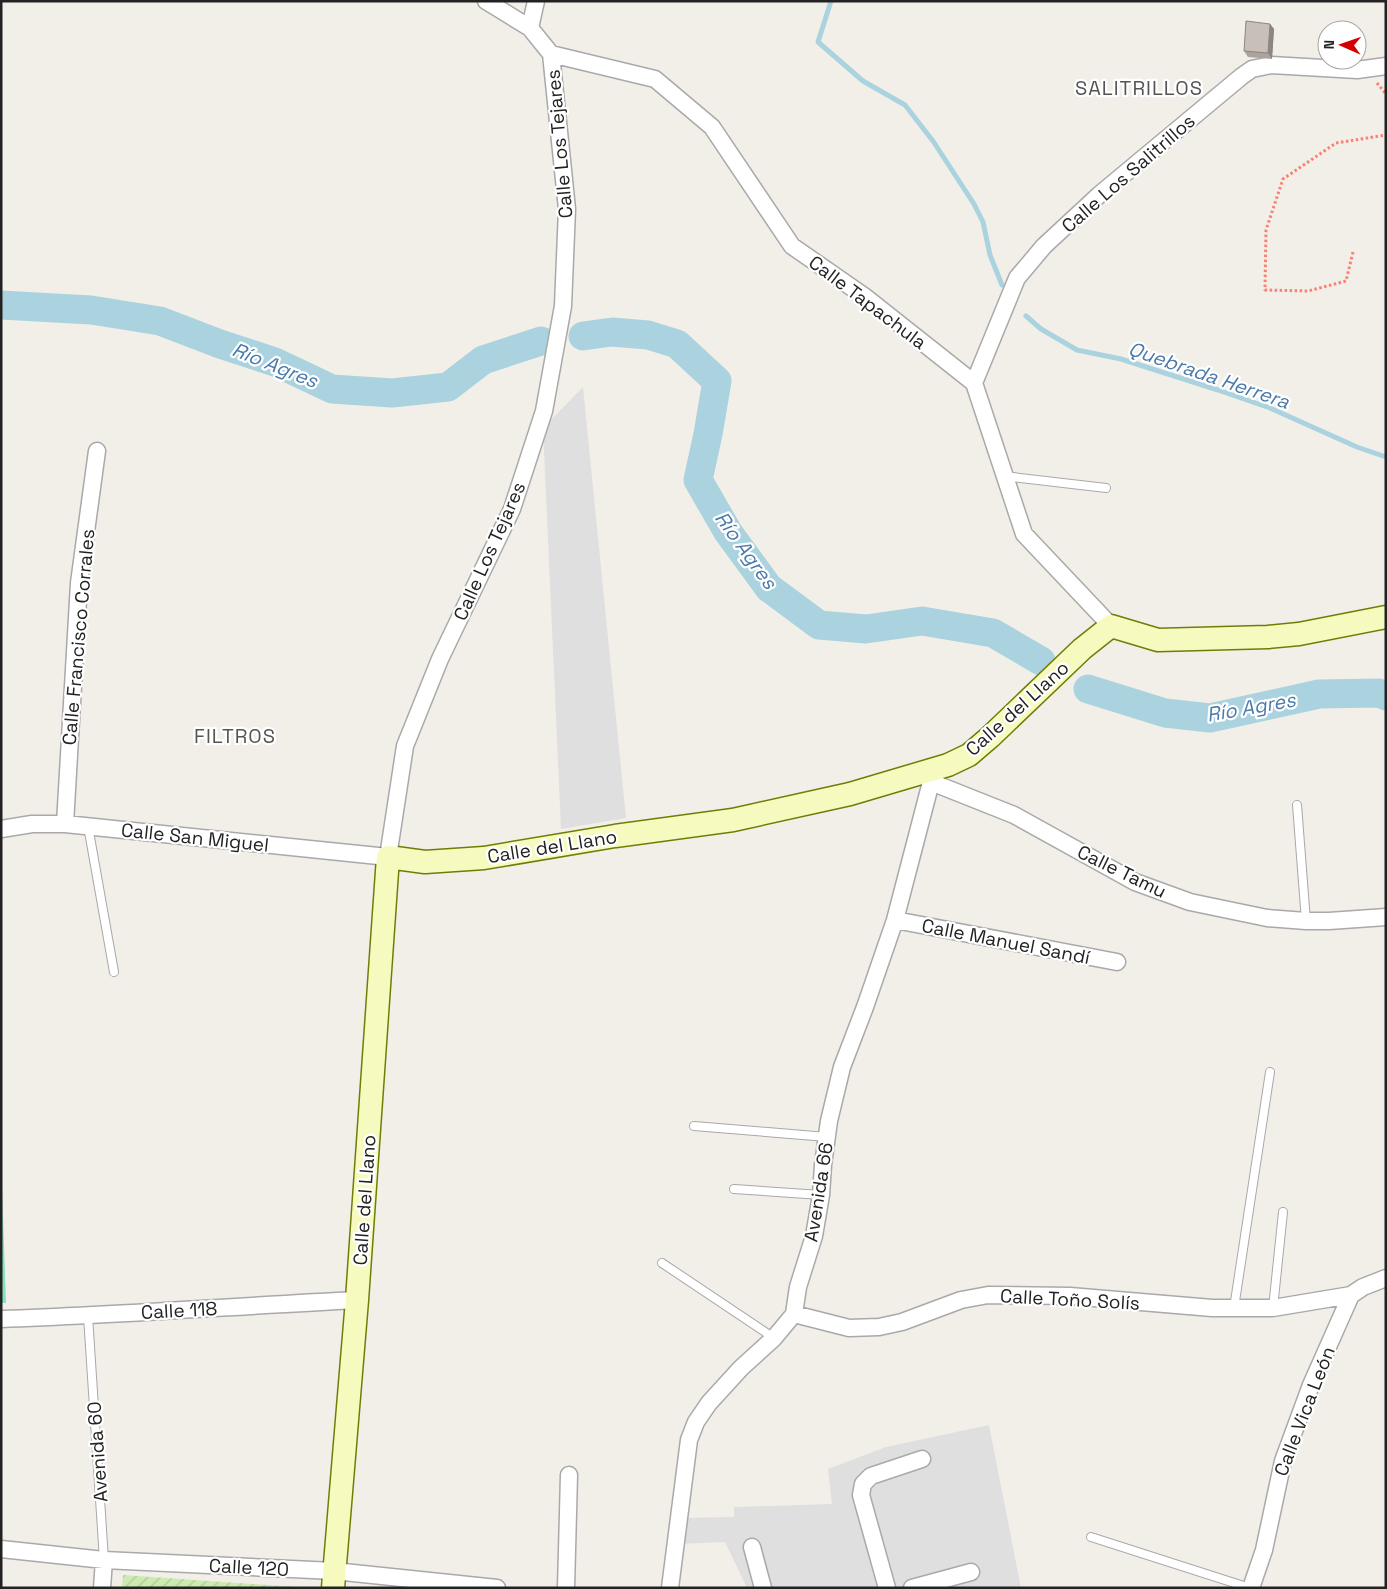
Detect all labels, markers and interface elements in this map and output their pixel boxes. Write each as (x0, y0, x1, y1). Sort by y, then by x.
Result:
north arrow (1317, 20, 1367, 70)
text: N (1320, 40, 1338, 50)
street label: Calle Los Tejares (541, 69, 578, 219)
district label: SALITRILLOS (1075, 75, 1203, 101)
street label: Calle Los Salitrillos (1056, 109, 1200, 238)
street label: Calle Tapachula (804, 250, 932, 355)
water label: Quebrada Herrera (1125, 335, 1293, 415)
water label: Río Agres (229, 336, 323, 394)
street label: Calle Los Tejares (448, 478, 531, 624)
water label: Río Agres (709, 506, 784, 595)
street label: Calle Francisco Corrales (57, 528, 100, 746)
street label: Calle del Llano (960, 655, 1074, 761)
water label: Río Agres (1205, 686, 1299, 728)
district label: FILTROS (194, 723, 276, 749)
street label: Calle San Miguel (120, 817, 270, 858)
street label: Calle del Llano (485, 824, 619, 869)
street label: Calle Tamu (1073, 839, 1171, 904)
street label: Calle Manuel Sandí (920, 913, 1093, 970)
street label: Calle del Llano (347, 1134, 382, 1266)
street label: Avenida 66 (798, 1141, 839, 1244)
street label: Calle Toño Solís (999, 1283, 1141, 1316)
street label: Calle 118 (140, 1296, 218, 1325)
street label: Calle Vica León (1268, 1343, 1341, 1480)
street label: Avenida 60 (82, 1401, 113, 1503)
street label: Calle 120 (208, 1553, 290, 1582)

